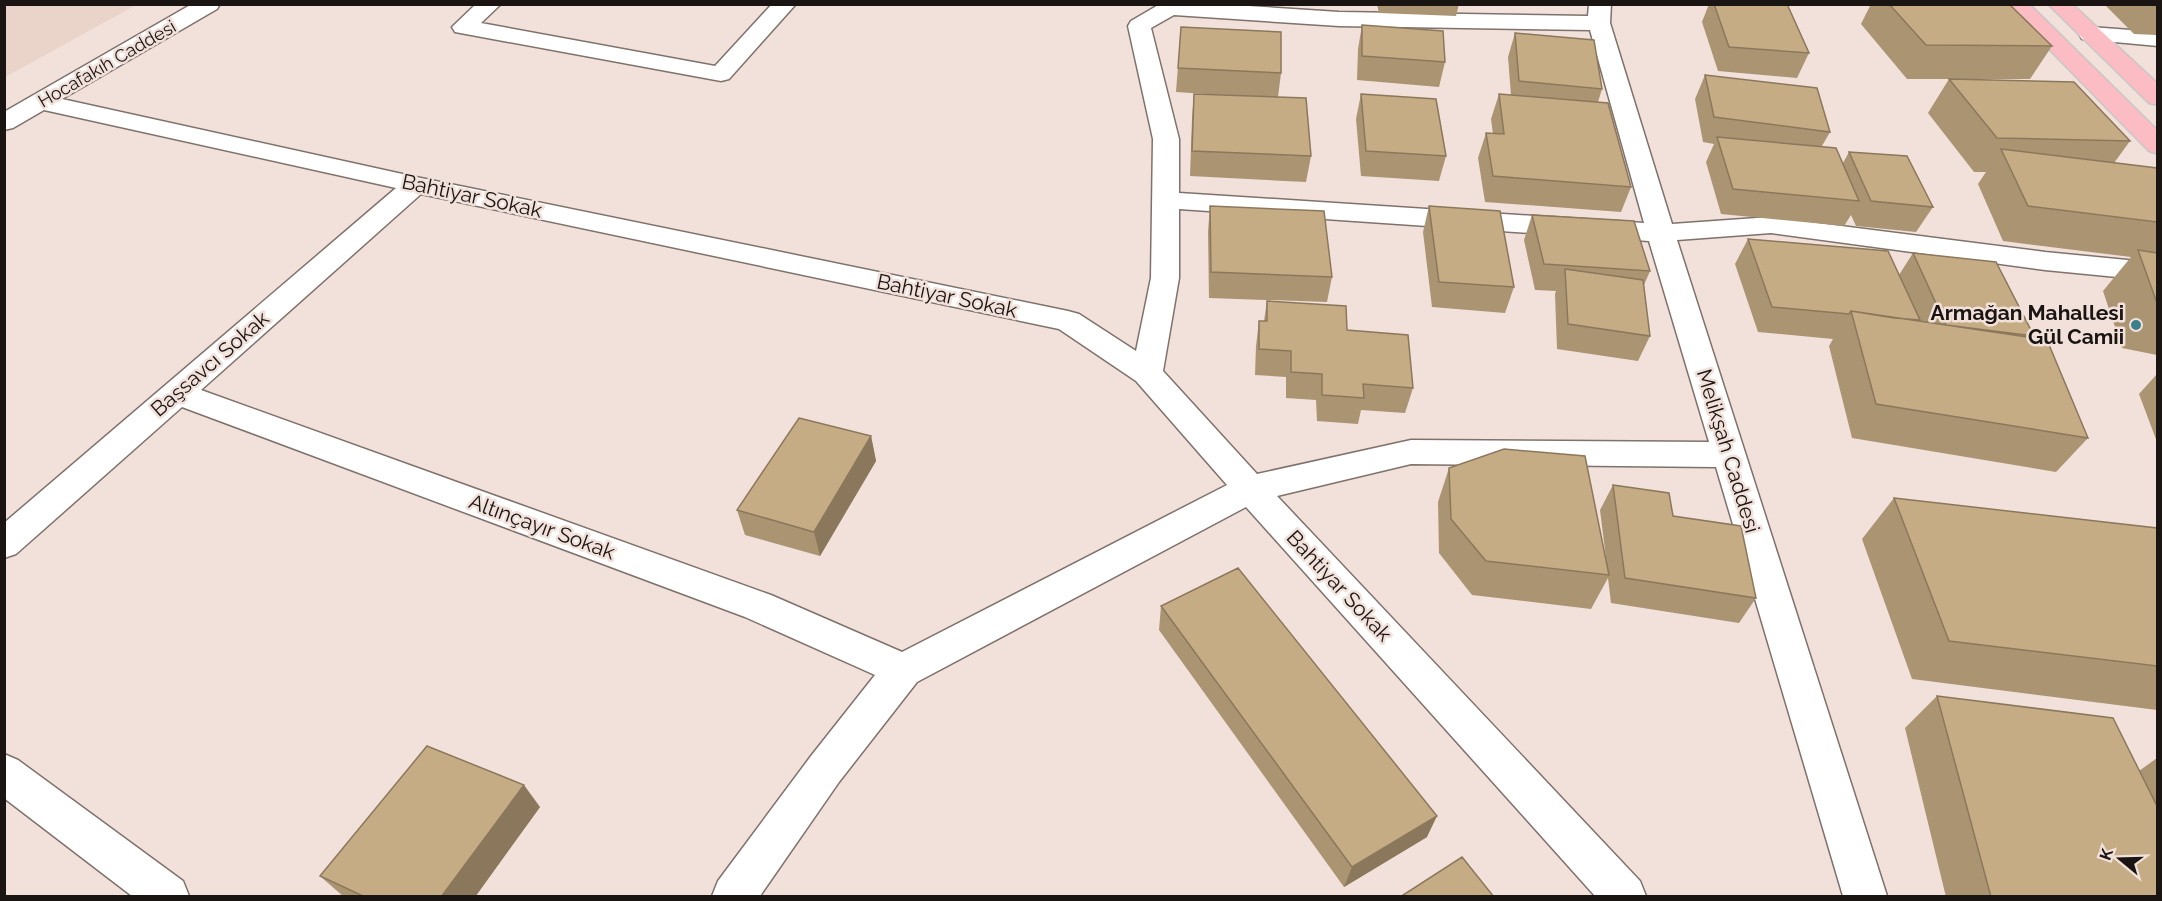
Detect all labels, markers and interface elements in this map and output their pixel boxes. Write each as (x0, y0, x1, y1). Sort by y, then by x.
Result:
street label: Hocafakıh Caddesi (34, 16, 179, 112)
street label: Bahtiyar Sokak (400, 168, 545, 223)
street label: Bahtiyar Sokak (875, 268, 1020, 323)
place label: Armağan Mahallesi Gül Camii (1931, 300, 2124, 349)
street label: Başsavcı Sokak (146, 306, 274, 422)
marker: Armağan Mahallesi Gül Camii (2129, 318, 2143, 332)
street label: Melikşah Caddesi (1692, 366, 1765, 536)
street label: Altınçayır Sokak (466, 489, 619, 565)
street label: Bahtiyar Sokak (1282, 525, 1397, 646)
north arrow (2090, 829, 2150, 889)
text: K (2096, 846, 2117, 862)

